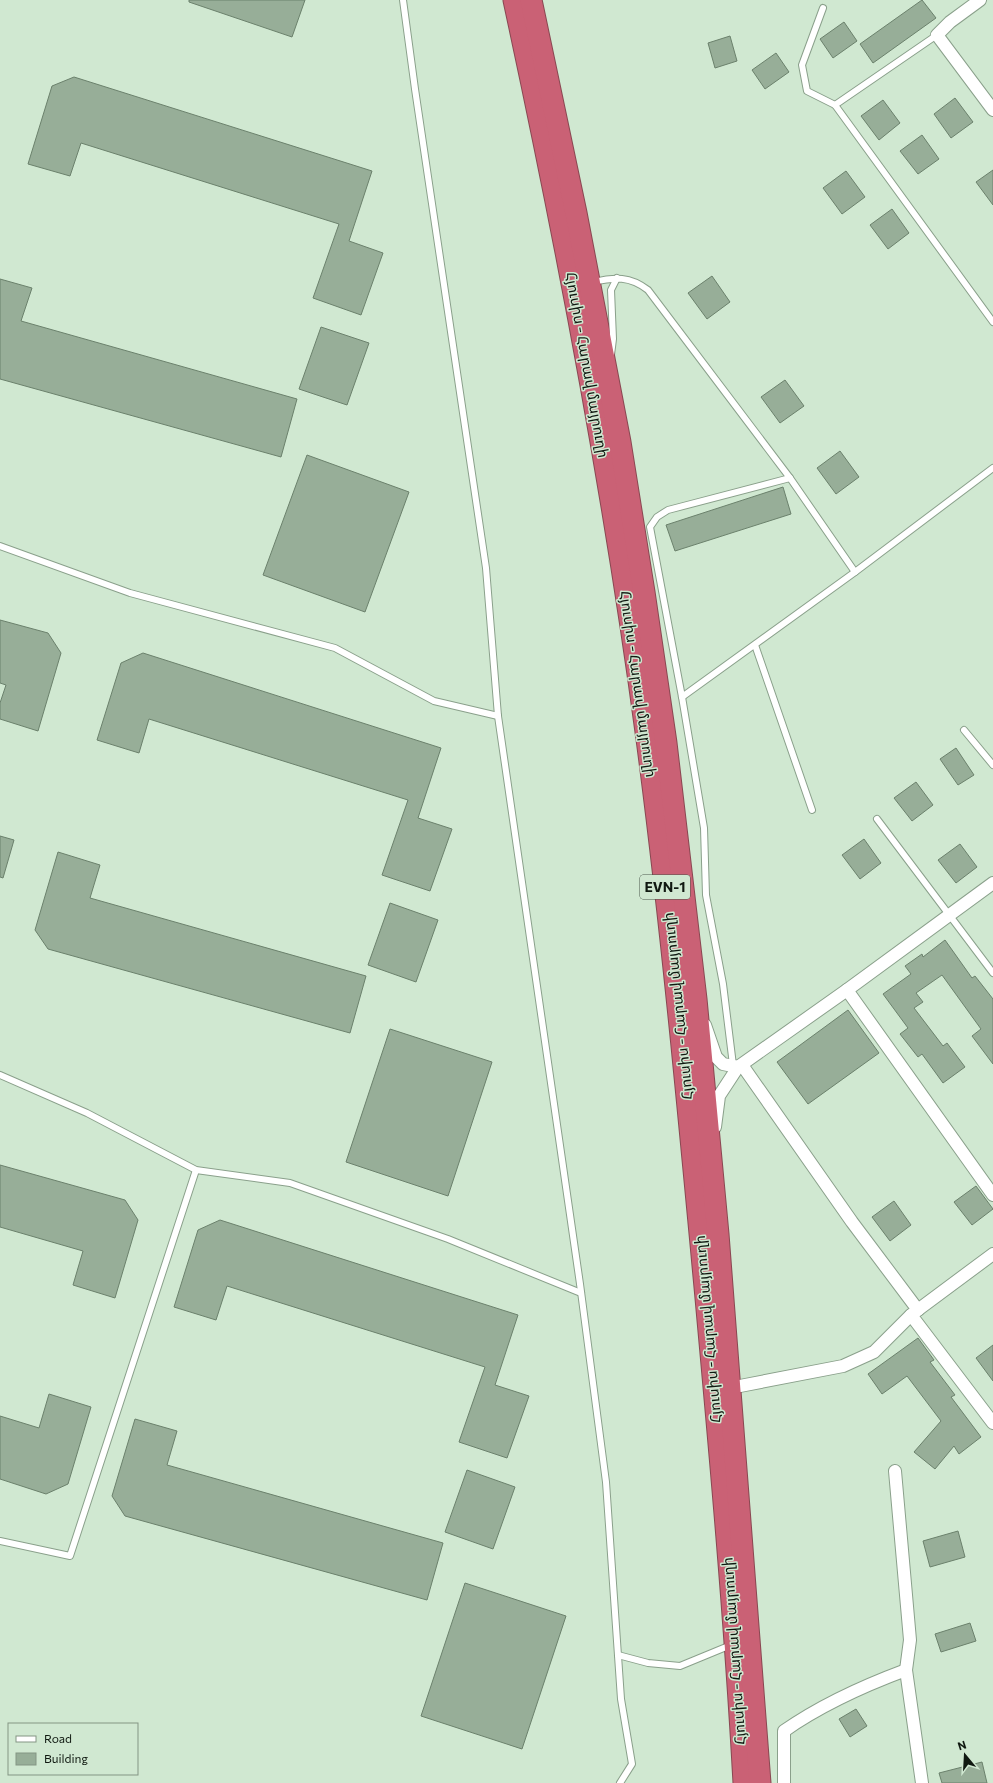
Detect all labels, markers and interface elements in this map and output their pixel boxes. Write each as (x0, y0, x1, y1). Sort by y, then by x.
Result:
street label: Հյուսիս - Հարավ մայրուղի (562, 271, 613, 459)
street label: Հյուսիս - Հարավ մայրուղի (616, 589, 661, 779)
road number: EVN-1 (640, 875, 690, 899)
street label: Հյուսիս - Հարավ մայրուղի (658, 911, 697, 1101)
street label: Հյուսիս - Հարավ մայրուղի (690, 1234, 725, 1424)
street label: Հյուսիս - Հարավ մայրուղի (717, 1556, 750, 1746)
legend (8, 1723, 138, 1775)
text: Road (44, 1731, 72, 1745)
north arrow (945, 1735, 985, 1775)
text: N (956, 1738, 968, 1752)
text: Building (44, 1751, 88, 1765)

